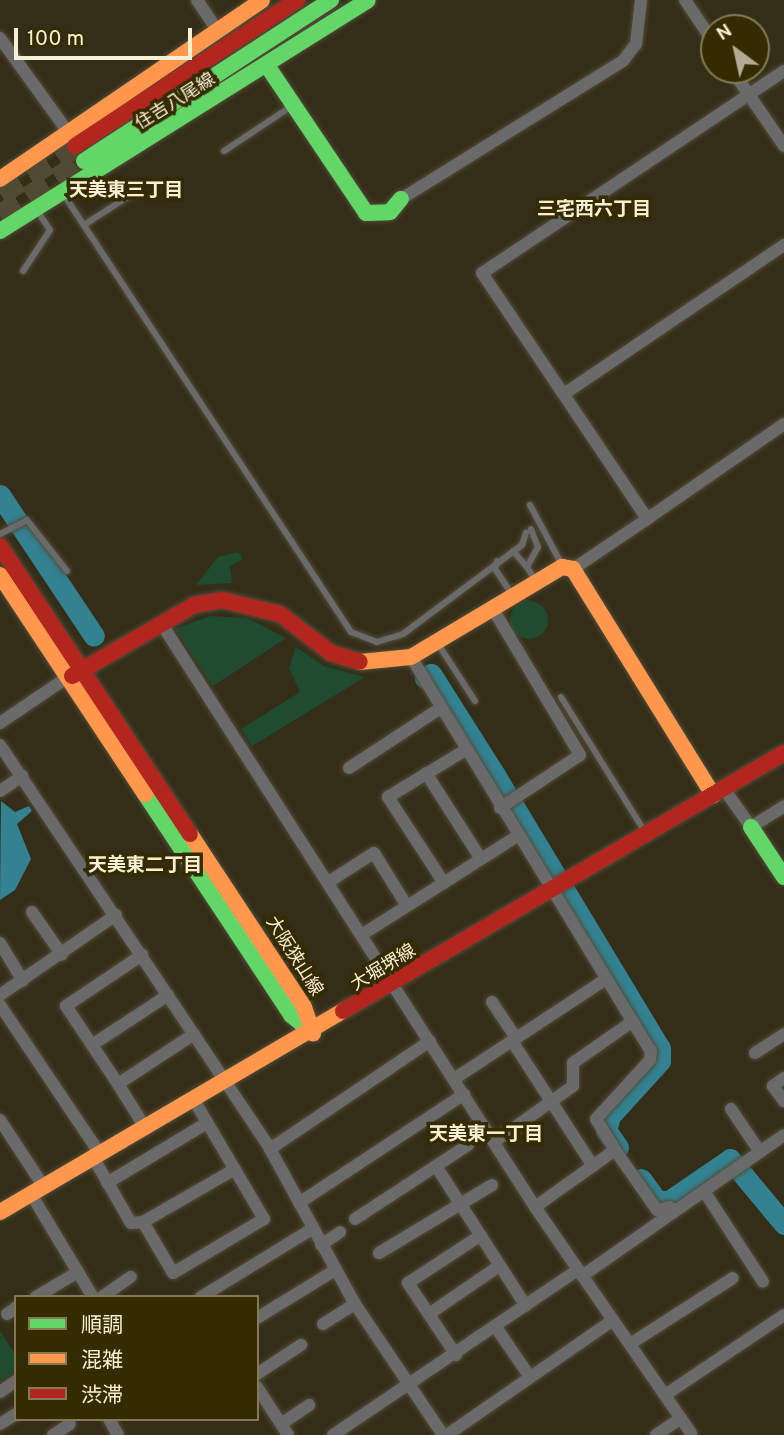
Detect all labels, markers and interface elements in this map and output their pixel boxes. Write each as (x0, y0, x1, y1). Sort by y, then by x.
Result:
scale bar (18, 14, 196, 58)
north arrow (700, 14, 770, 84)
text: N (712, 19, 737, 47)
text: 100 m (27, 26, 84, 53)
street label: 住吉八尾線 (132, 70, 220, 136)
district label: 天美東三丁目 (69, 181, 183, 203)
district label: 三宅西六丁目 (537, 200, 651, 222)
district label: 天美東二丁目 (88, 856, 202, 878)
street label: 大阪狭山線 (260, 913, 326, 1001)
street label: 大堀堺線 (348, 941, 420, 997)
district label: 天美東一丁目 (429, 1125, 543, 1147)
legend (14, 1295, 259, 1421)
text: 順調 (81, 1313, 123, 1340)
text: 混雑 (81, 1348, 123, 1375)
text: 渋滞 (81, 1383, 123, 1410)

